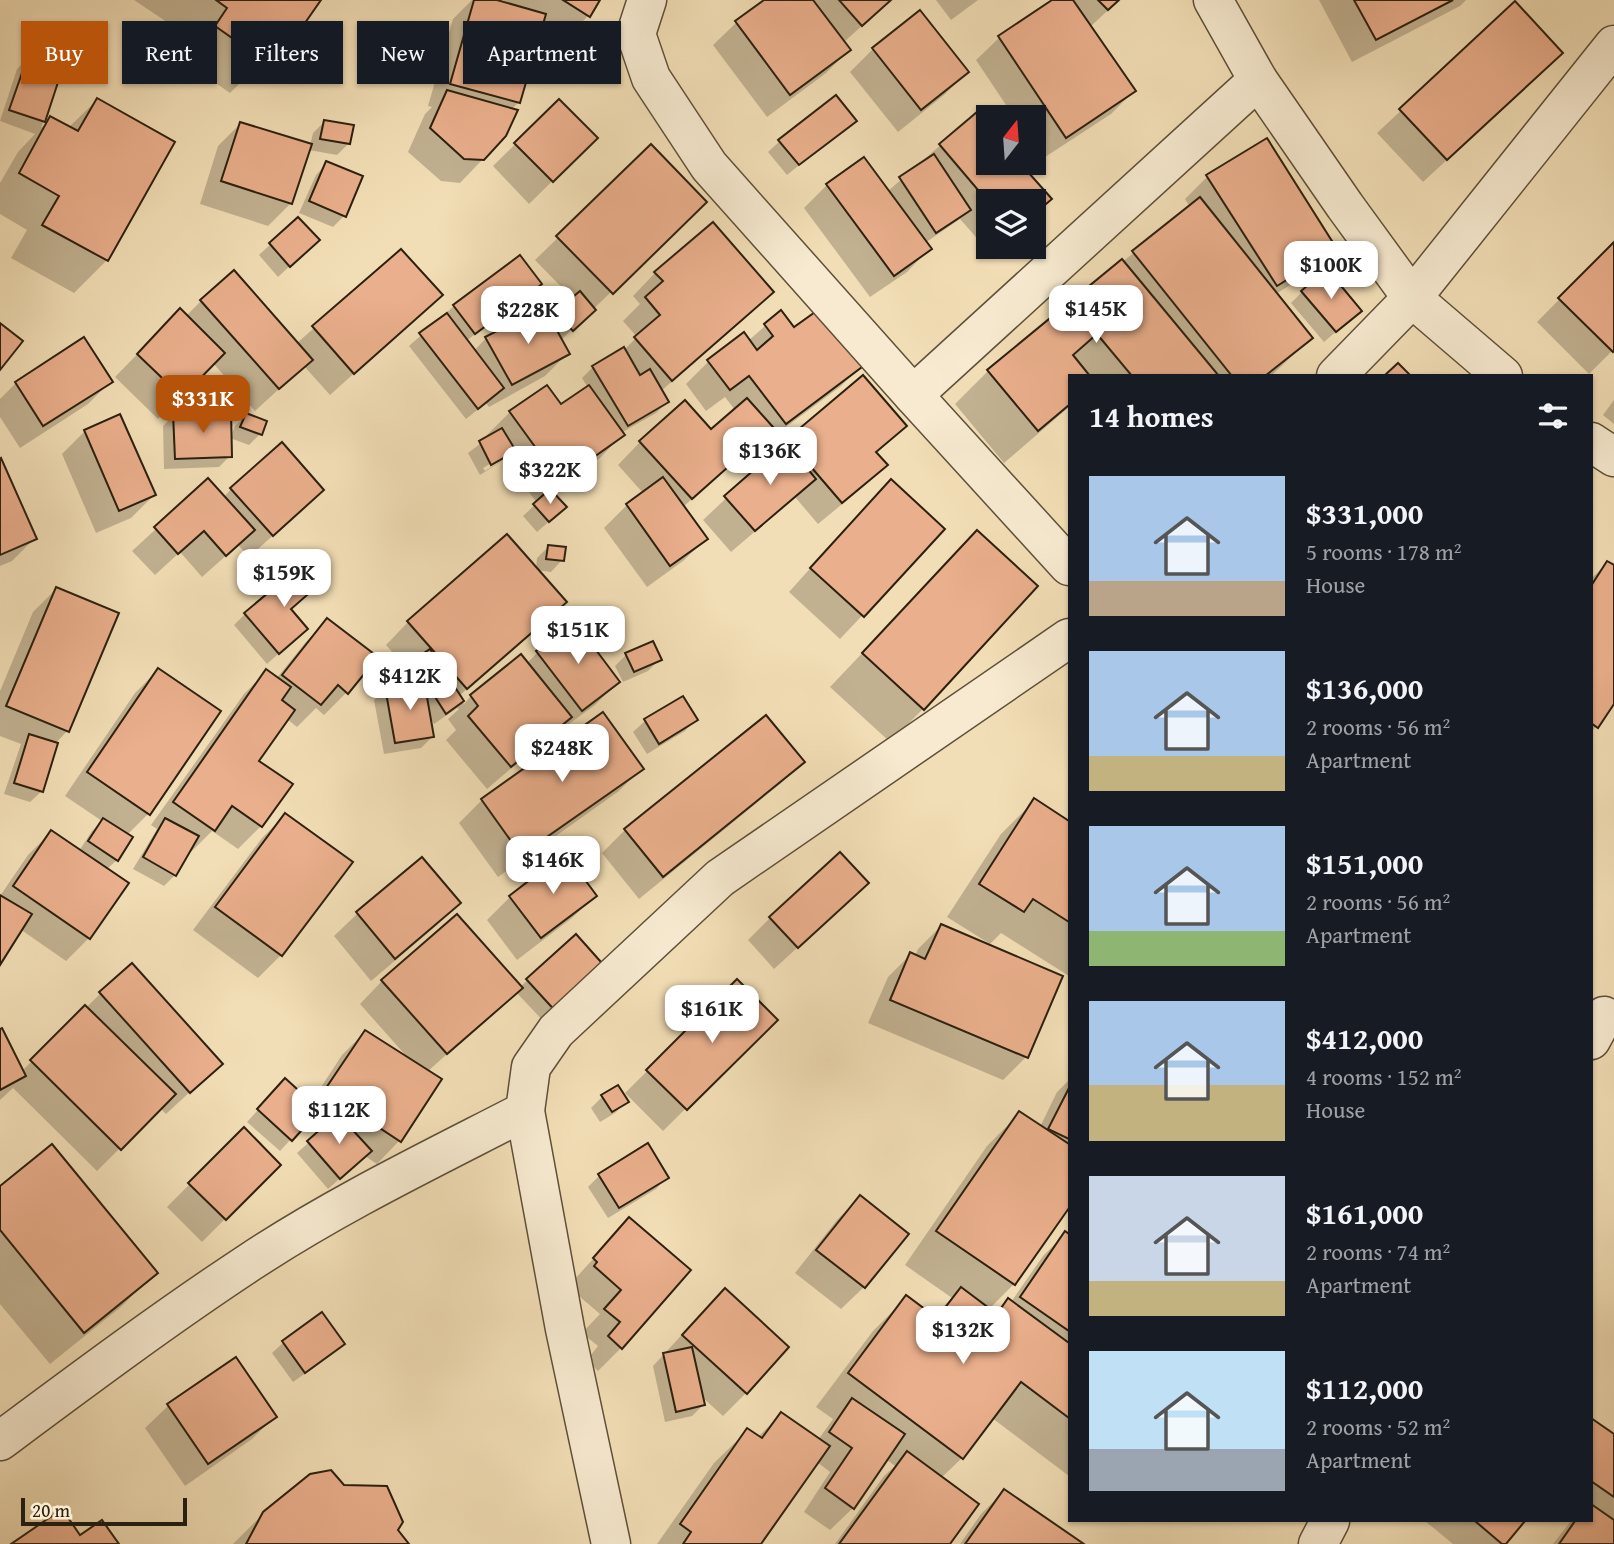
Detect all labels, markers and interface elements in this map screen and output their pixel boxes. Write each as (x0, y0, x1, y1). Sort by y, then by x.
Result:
chip: Buy (21, 21, 108, 84)
chip: Rent (122, 21, 217, 84)
chip: Filters (231, 21, 343, 84)
chip: New (357, 21, 449, 84)
chip: Apartment (463, 21, 621, 84)
north arrow (976, 105, 1046, 175)
map controls (976, 105, 1046, 259)
button: layers (976, 189, 1046, 259)
pin: $100K (1282, 242, 1380, 301)
text: $100K (1300, 247, 1362, 280)
pin: $228K (479, 286, 577, 346)
pin: $145K (1047, 286, 1145, 345)
text: $145K (1065, 291, 1127, 324)
text: $228K (497, 292, 559, 325)
pin: $331K (154, 376, 252, 435)
text: $331K (172, 381, 234, 414)
text: 14 homes (1089, 394, 1214, 438)
icon: filters (1534, 397, 1572, 435)
pin: $136K (721, 428, 819, 487)
text: $136K (739, 433, 801, 466)
pin: $322K (501, 447, 599, 506)
text: $322K (519, 452, 581, 485)
text: $331,000 (1306, 491, 1423, 535)
icon: home (1145, 504, 1229, 588)
text: 5 rooms · 178 m² (1306, 535, 1461, 568)
pin: $159K (235, 550, 333, 609)
text: $159K (253, 555, 315, 588)
text: House (1306, 568, 1365, 601)
pin: $151K (529, 606, 627, 666)
text: $151K (547, 612, 609, 645)
pin: $412K (361, 652, 459, 712)
text: $412K (379, 658, 441, 691)
text: $136,000 (1306, 666, 1423, 710)
icon: home (1145, 679, 1229, 763)
text: 2 rooms · 56 m² (1306, 710, 1450, 743)
pin: $248K (513, 724, 611, 784)
text: $248K (531, 730, 593, 763)
text: Apartment (1306, 743, 1411, 776)
pin: $146K (504, 836, 602, 896)
text: $151,000 (1306, 841, 1423, 885)
text: $146K (522, 842, 584, 875)
icon: home (1145, 854, 1229, 938)
text: 2 rooms · 56 m² (1306, 885, 1450, 918)
text: Apartment (1306, 918, 1411, 951)
pin: $161K (663, 986, 761, 1045)
text: $161K (681, 991, 743, 1024)
text: $412,000 (1306, 1016, 1423, 1060)
icon: home (1145, 1029, 1229, 1113)
text: 4 rooms · 152 m² (1306, 1060, 1461, 1093)
pin: $112K (290, 1086, 388, 1146)
text: $112K (308, 1092, 370, 1125)
text: House (1306, 1093, 1365, 1126)
text: $161,000 (1306, 1191, 1423, 1235)
icon: home (1145, 1204, 1229, 1288)
text: 2 rooms · 74 m² (1306, 1235, 1450, 1268)
text: Apartment (1306, 1268, 1411, 1301)
pin: $132K (914, 1306, 1012, 1366)
text: $132K (932, 1312, 994, 1345)
text: $112,000 (1306, 1366, 1423, 1410)
icon: home (1145, 1379, 1229, 1463)
text: 2 rooms · 52 m² (1306, 1410, 1450, 1443)
text: Apartment (1306, 1443, 1411, 1476)
scale bar (21, 1495, 187, 1527)
text: 20 m (32, 1496, 70, 1524)

